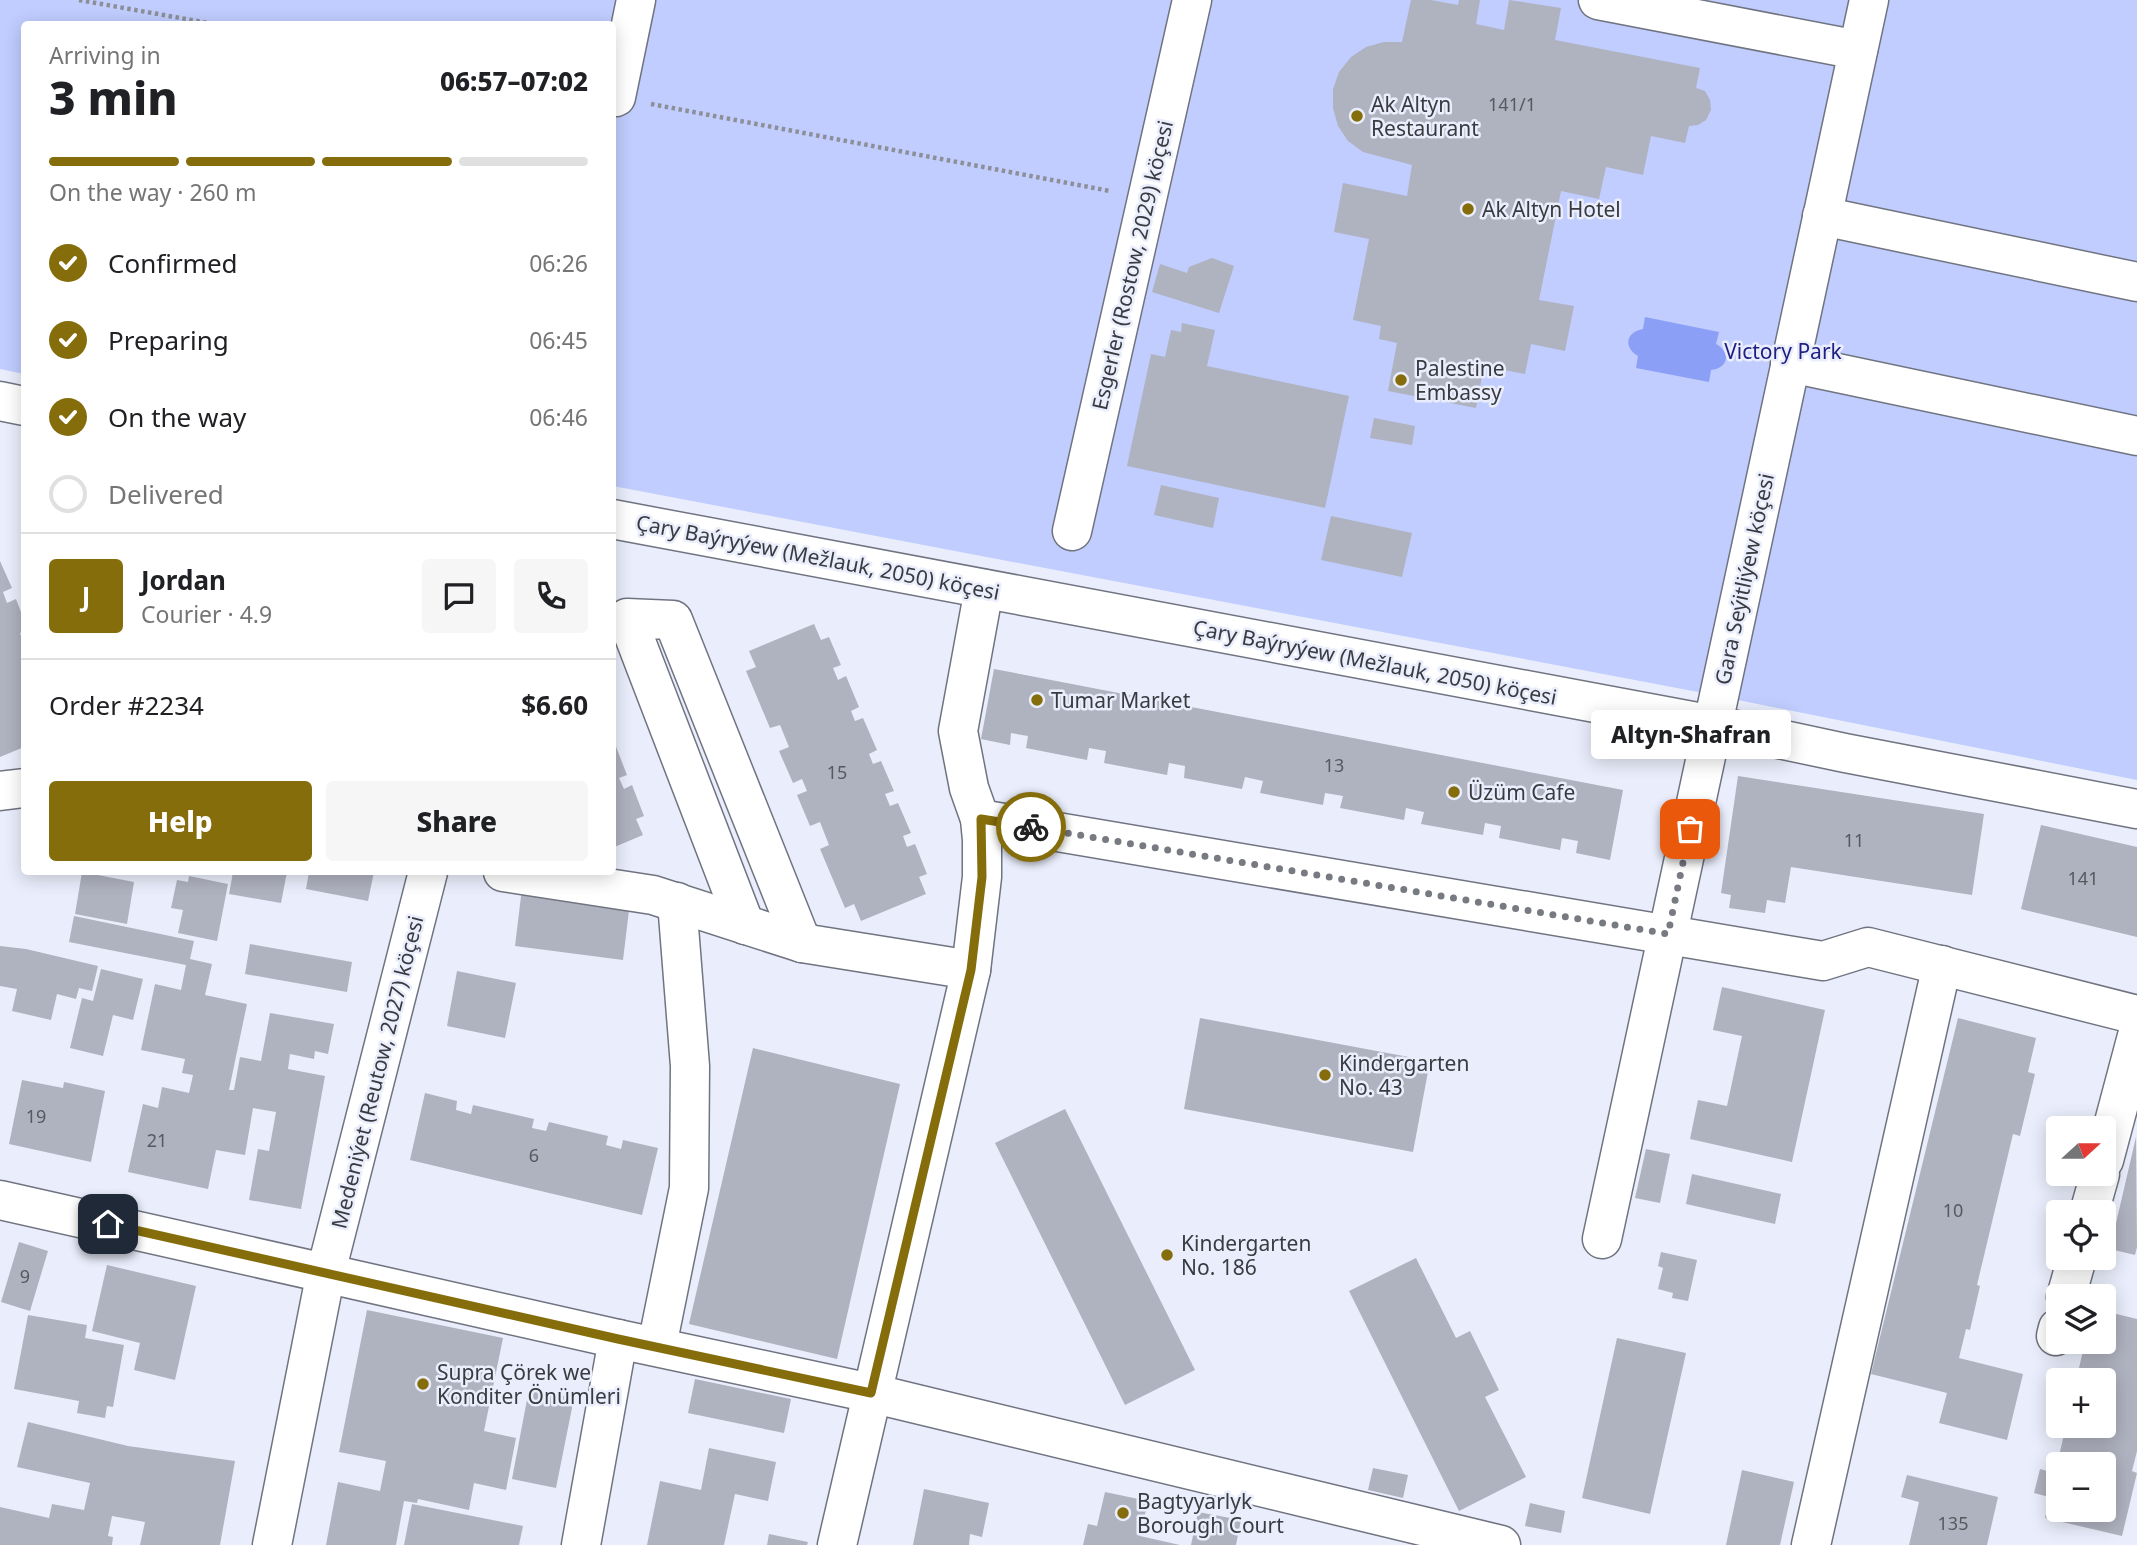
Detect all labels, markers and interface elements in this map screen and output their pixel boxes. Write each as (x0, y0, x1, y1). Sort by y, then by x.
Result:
text: Arriving in (49, 39, 161, 71)
text: 06:57–07:02 (440, 63, 588, 99)
text: 3 min (49, 66, 178, 128)
place label: Ak Altyn Restaurant (1371, 90, 1479, 142)
house number: 141/1 (1488, 92, 1536, 116)
marker: Ak Altyn Restaurant (1349, 108, 1365, 124)
street label: Esgerler (Rostow, 2029) köçesi (1085, 117, 1179, 413)
text: On the way · 260 m (49, 176, 256, 208)
place label: Ak Altyn Hotel (1482, 195, 1621, 223)
marker: Ak Altyn Hotel (1460, 201, 1476, 217)
icon: check (49, 244, 87, 282)
text: Confirmed (108, 245, 238, 281)
text: 06:26 (529, 247, 588, 279)
icon: check (49, 321, 87, 359)
text: Preparing (108, 322, 229, 358)
text: 06:45 (529, 324, 588, 356)
park label: Victory Park (1724, 337, 1843, 365)
place label: Palestine Embassy (1415, 354, 1505, 406)
marker: Palestine Embassy (1393, 372, 1409, 388)
icon: check (49, 398, 87, 436)
text: On the way (108, 399, 246, 435)
text: 06:46 (529, 401, 588, 433)
street label: Gara Seýitliýew köçesi (1708, 471, 1780, 687)
text: Delivered (108, 476, 224, 512)
street label: Çary Baýryýew (Mežlauk, 2050) köçesi (634, 508, 1002, 606)
button: chat (422, 559, 496, 633)
button: phone (514, 559, 588, 633)
text: Jordan (141, 562, 226, 598)
text: J (82, 578, 90, 614)
text: Courier · 4.9 (141, 598, 272, 630)
street label: Çary Baýryýew (Mežlauk, 2050) köçesi (1191, 613, 1559, 711)
place label: Tumar Market (1051, 686, 1191, 714)
text: Order #2234 (49, 687, 204, 723)
text: $6.60 (521, 687, 588, 723)
marker: Tumar Market (1029, 692, 1045, 708)
callout: Altyn-Shafran (1590, 710, 1790, 759)
text: Altyn-Shafran (1611, 718, 1771, 750)
house number: 13 (1324, 753, 1344, 777)
house number: 15 (827, 760, 847, 784)
place label: Üzüm Cafe (1468, 778, 1575, 806)
button: Help (49, 781, 312, 861)
button: Share (326, 781, 588, 861)
marker: Üzüm Cafe (1446, 784, 1462, 800)
courier (996, 792, 1066, 862)
pin (1660, 799, 1720, 859)
icon: bike (1012, 808, 1050, 846)
icon: bag (1671, 810, 1709, 848)
house number: 11 (1844, 828, 1864, 852)
house number: 141 (2068, 866, 2098, 890)
street label: Medeniýet (Reutow, 2027) köçesi (325, 913, 429, 1231)
place label: Kindergarten No. 43 (1339, 1049, 1469, 1101)
marker: Kindergarten No. 43 (1317, 1067, 1333, 1083)
house number: 19 (26, 1104, 46, 1128)
north arrow (2046, 1116, 2116, 1186)
map controls (2046, 1116, 2116, 1522)
house number: 21 (147, 1128, 167, 1152)
house number: 6 (529, 1143, 539, 1167)
pin (78, 1194, 138, 1254)
house number: 10 (1943, 1198, 1963, 1222)
button: locate (2046, 1200, 2116, 1270)
icon: home (89, 1205, 127, 1243)
place label: Kindergarten No. 186 (1181, 1229, 1311, 1281)
marker: Kindergarten No. 186 (1159, 1247, 1175, 1263)
house number: 9 (20, 1264, 30, 1288)
button: layers (2046, 1284, 2116, 1354)
place label: Supra Çörek we Konditer Önümleri (437, 1358, 621, 1410)
button: + (2046, 1368, 2116, 1438)
marker: Supra Çörek we Konditer Önümleri (415, 1376, 431, 1392)
button: − (2046, 1452, 2116, 1522)
place label: Bagtyyarlyk Borough Court (1137, 1487, 1284, 1539)
marker: Bagtyyarlyk Borough Court (1115, 1505, 1131, 1521)
house number: 135 (1938, 1511, 1968, 1535)

